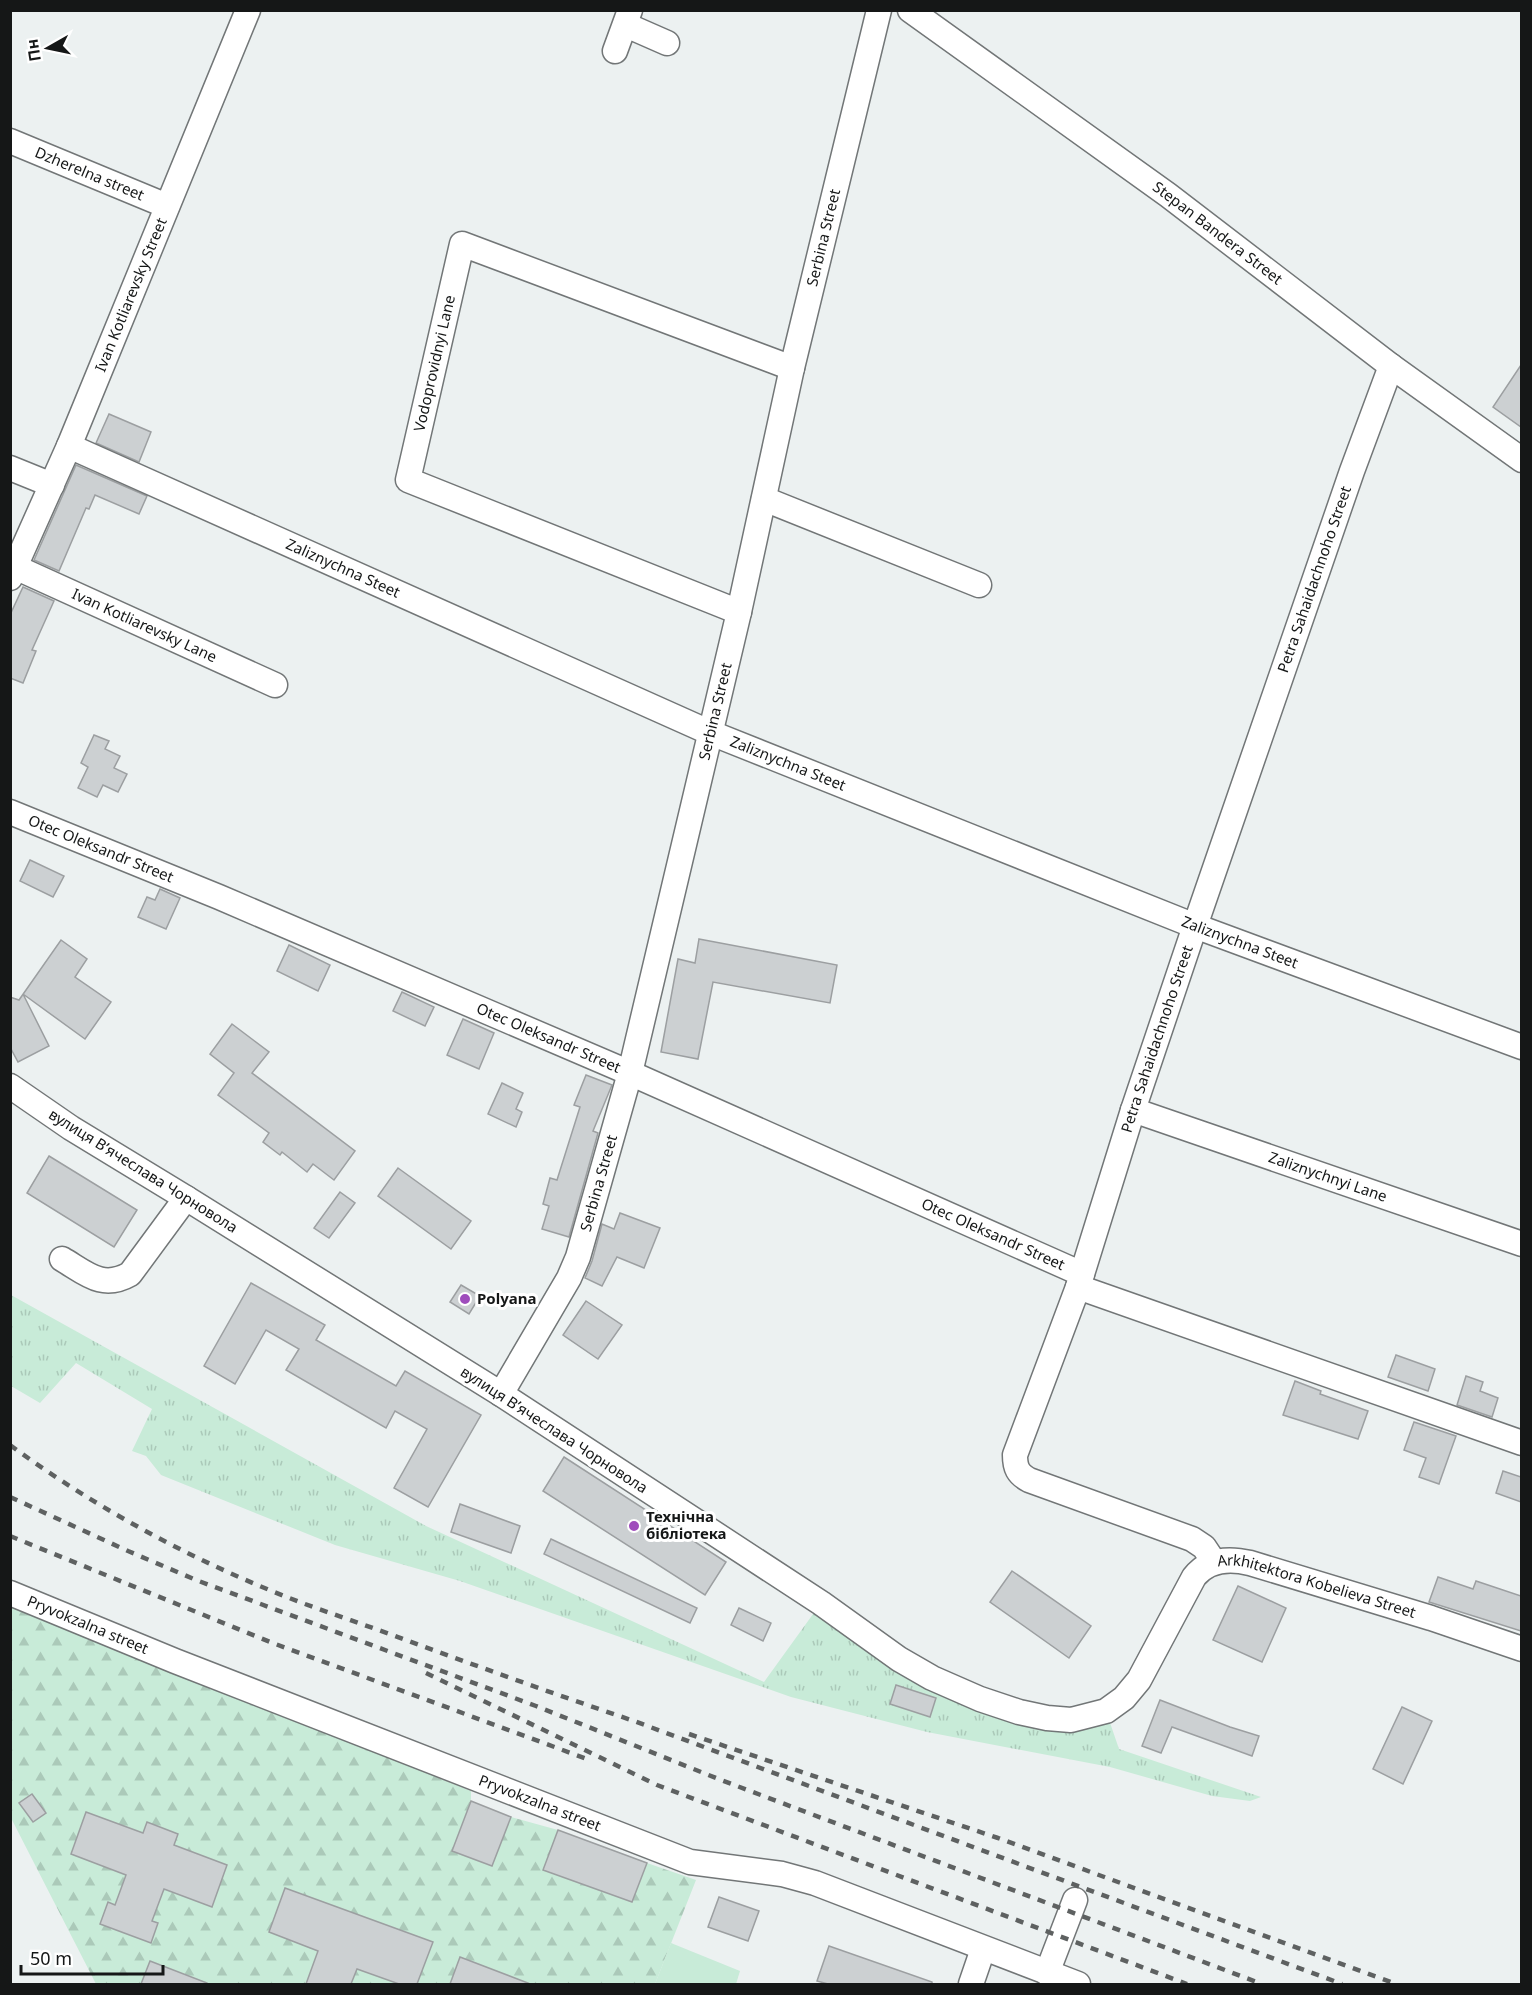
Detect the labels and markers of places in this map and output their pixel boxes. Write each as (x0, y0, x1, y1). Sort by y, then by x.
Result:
place label: Polyana (477, 1288, 536, 1308)
marker: Polyana (458, 1292, 472, 1306)
place label: Технічна бібліотека (646, 1506, 727, 1543)
marker: Технічна бібліотека (627, 1519, 641, 1533)

